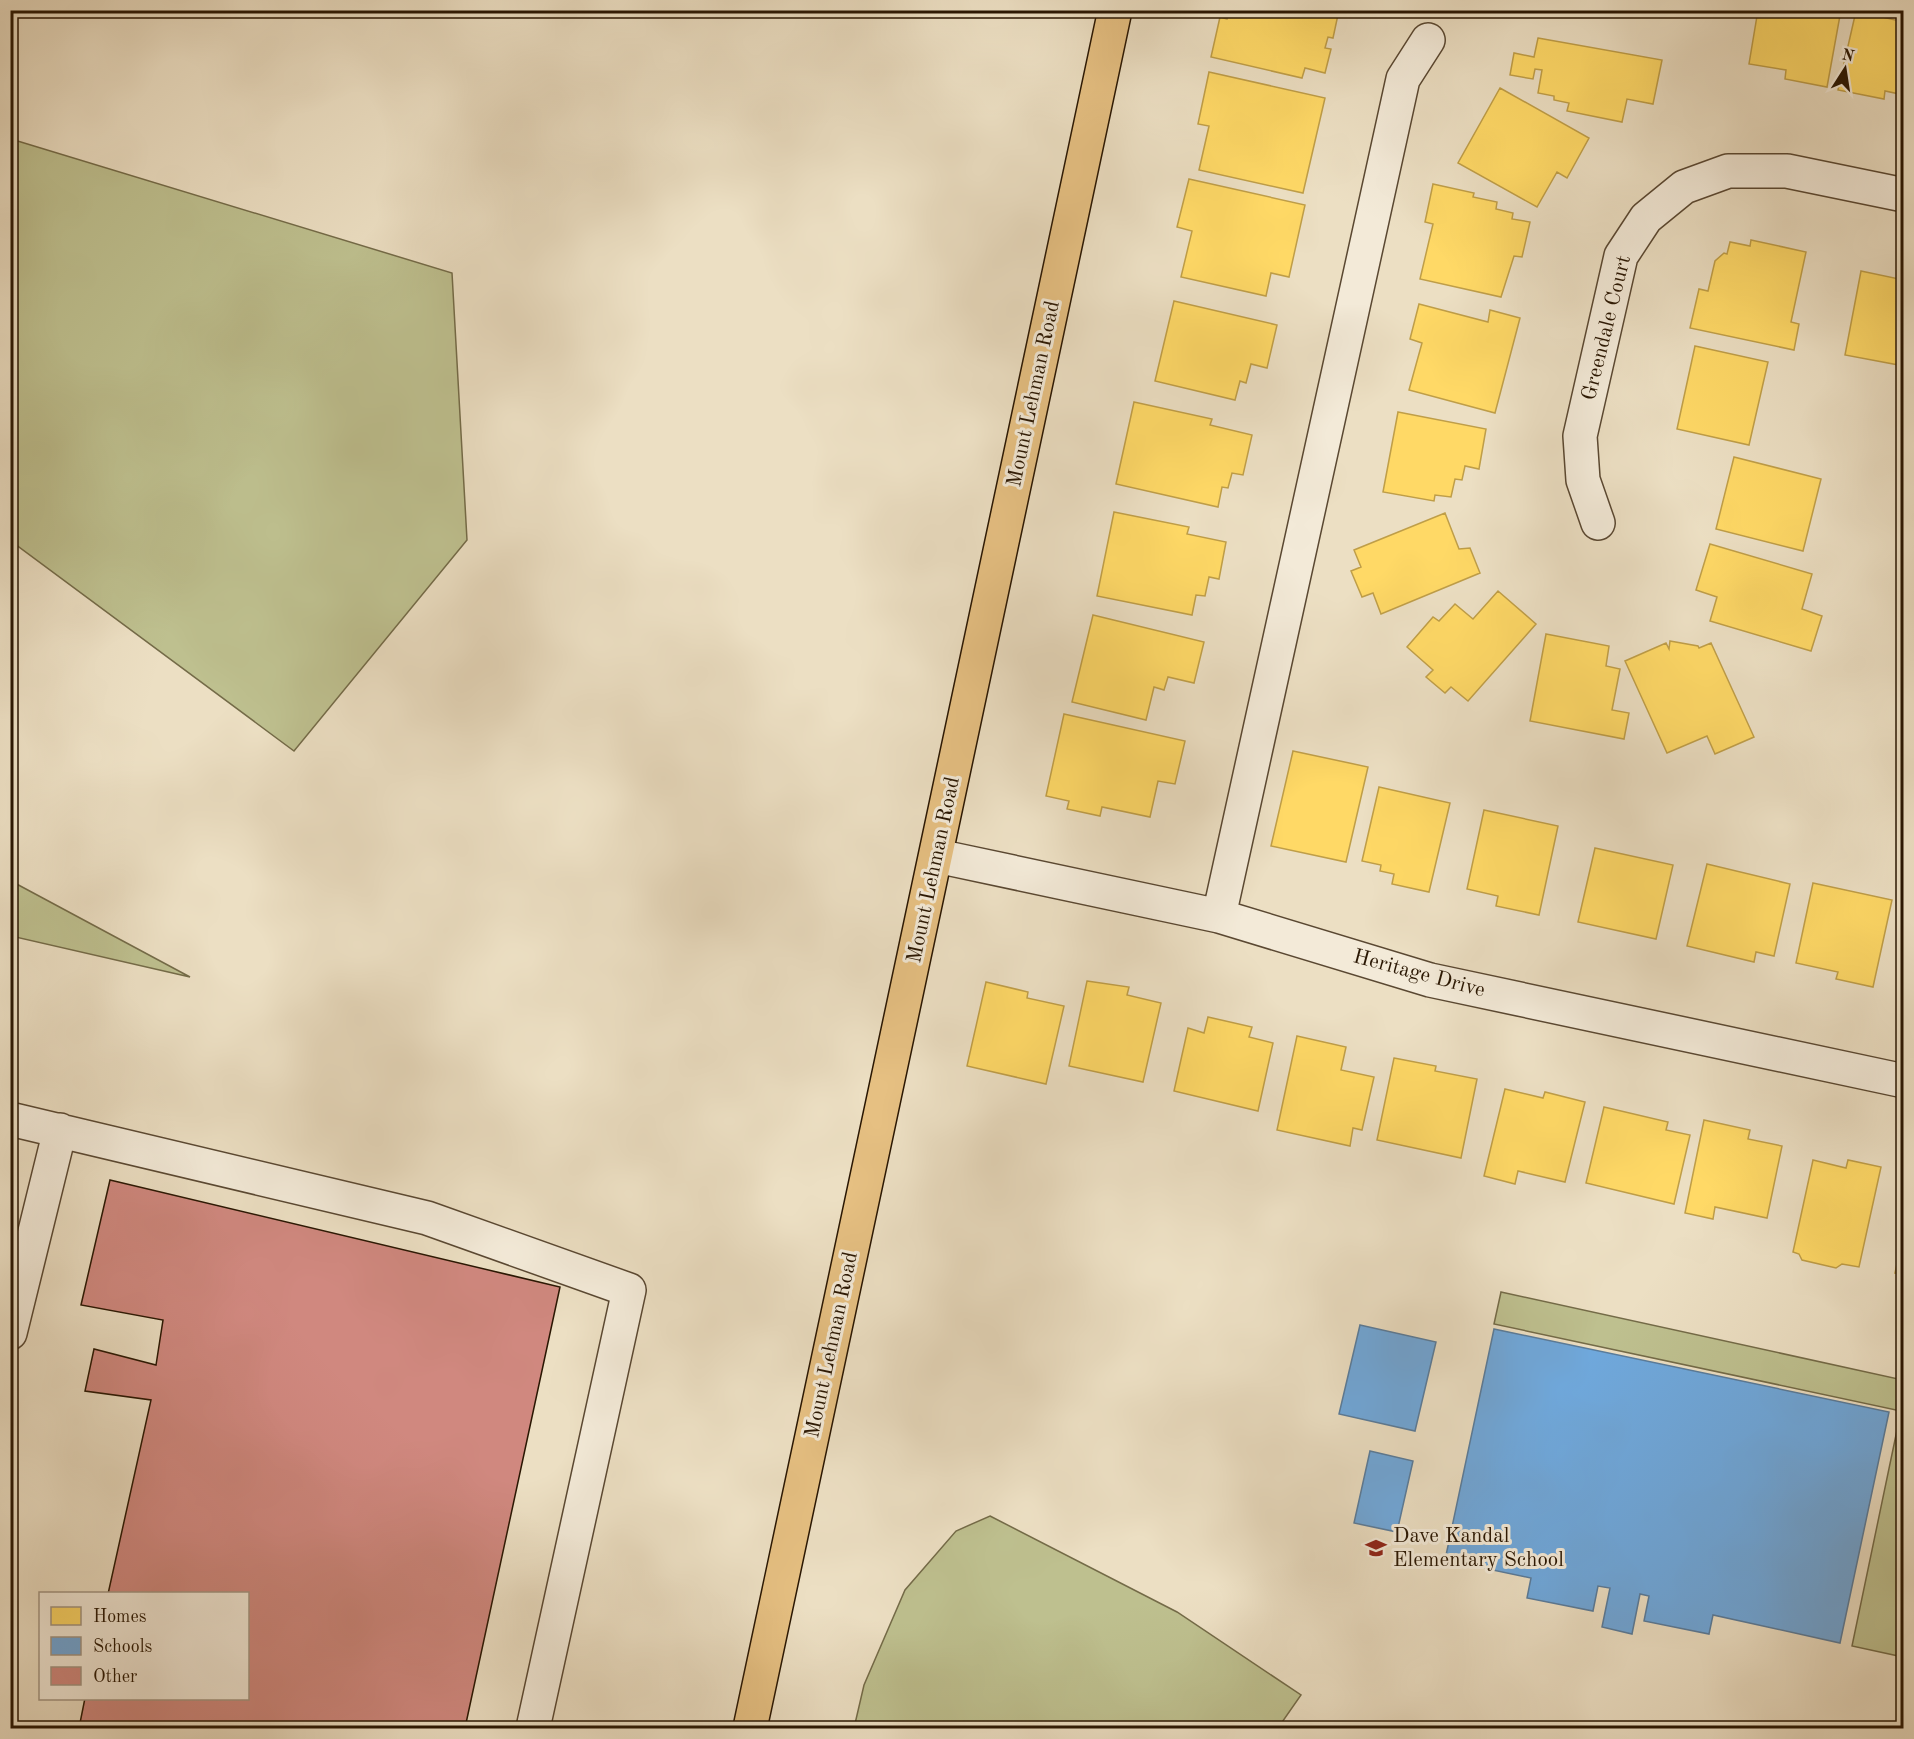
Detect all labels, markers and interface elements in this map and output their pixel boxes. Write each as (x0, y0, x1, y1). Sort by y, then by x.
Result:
north arrow (1815, 39, 1875, 99)
text: N (1840, 47, 1856, 66)
street label: Greendale Court (1579, 253, 1635, 403)
street label: Mount Lehman Road (1004, 299, 1064, 489)
street label: Mount Lehman Road (904, 775, 964, 965)
street label: Heritage Drive (1351, 946, 1487, 1002)
street label: Mount Lehman Road (802, 1250, 862, 1440)
place label: Dave Kandal Elementary School (1393, 1526, 1564, 1571)
school or university icon: Dave Kandal Elementary School (1364, 1536, 1388, 1560)
legend (39, 1592, 249, 1700)
text: Homes (93, 1608, 147, 1626)
text: Schools (93, 1638, 153, 1656)
text: Other (93, 1668, 138, 1686)

